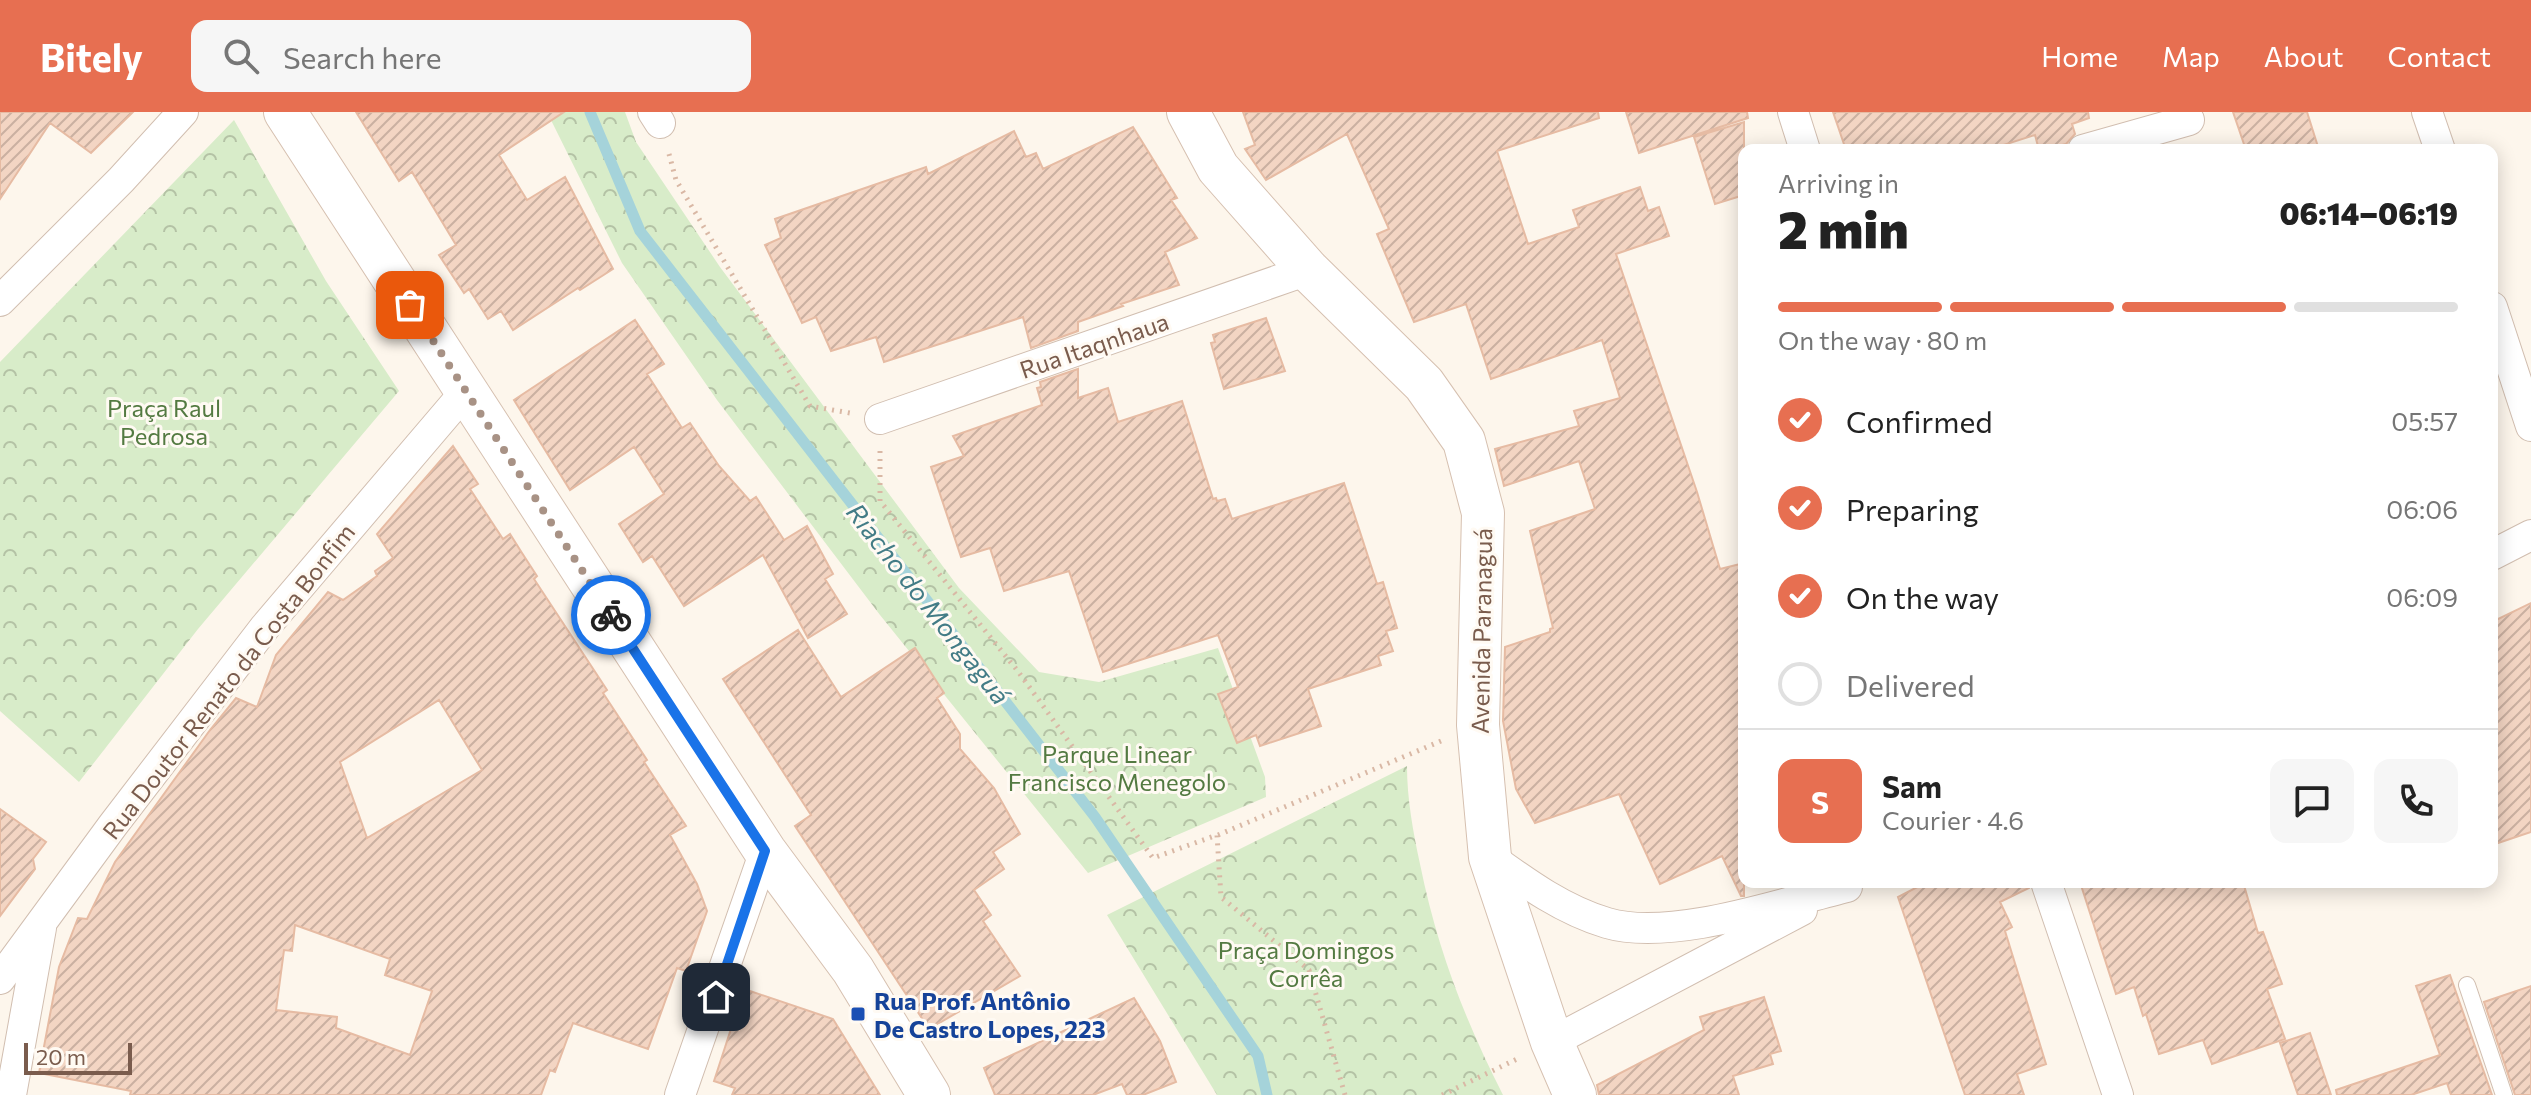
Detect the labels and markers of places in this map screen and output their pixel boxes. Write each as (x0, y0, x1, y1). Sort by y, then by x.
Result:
pin (376, 271, 444, 339)
pin (682, 963, 750, 1031)
place label: Rua Prof. Antônio De Castro Lopes, 223 (874, 986, 1106, 1043)
marker: Rua Prof. Antônio De Castro Lopes, 223 (849, 1005, 867, 1023)

